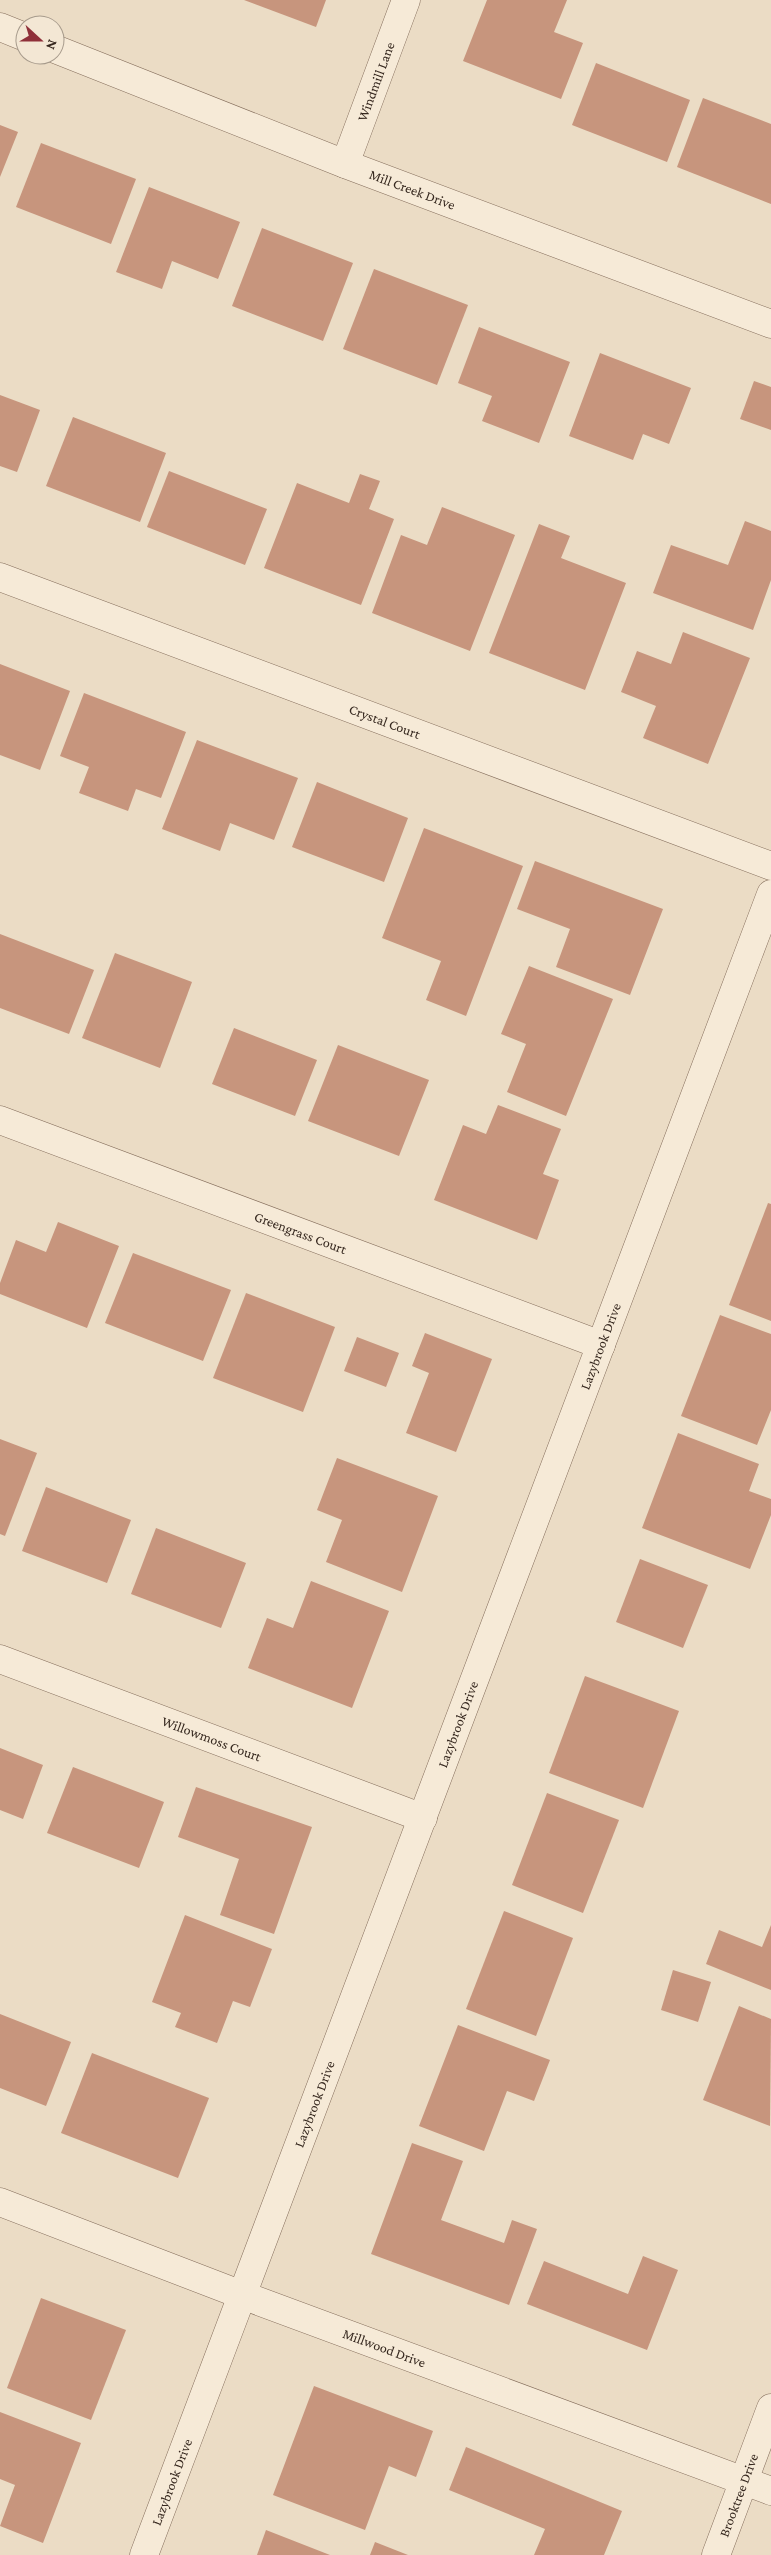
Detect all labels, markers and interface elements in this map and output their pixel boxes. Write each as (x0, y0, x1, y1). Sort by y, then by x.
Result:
north arrow (15, 15, 65, 65)
text: N (43, 37, 61, 52)
street label: Windmill Lane (354, 40, 398, 123)
street label: Mill Creek Drive (367, 166, 458, 213)
street label: Crystal Court (347, 701, 423, 742)
street label: Greengrass Court (252, 1208, 349, 1257)
street label: Lazybrook Drive (577, 1301, 624, 1392)
street label: Lazybrook Drive (434, 1679, 481, 1770)
street label: Willowmoss Court (160, 1713, 264, 1765)
street label: Lazybrook Drive (291, 2059, 338, 2150)
street label: Millwood Drive (341, 2325, 428, 2370)
street label: Lazybrook Drive (148, 2436, 195, 2528)
street label: Brooktree Drive (716, 2451, 761, 2539)

